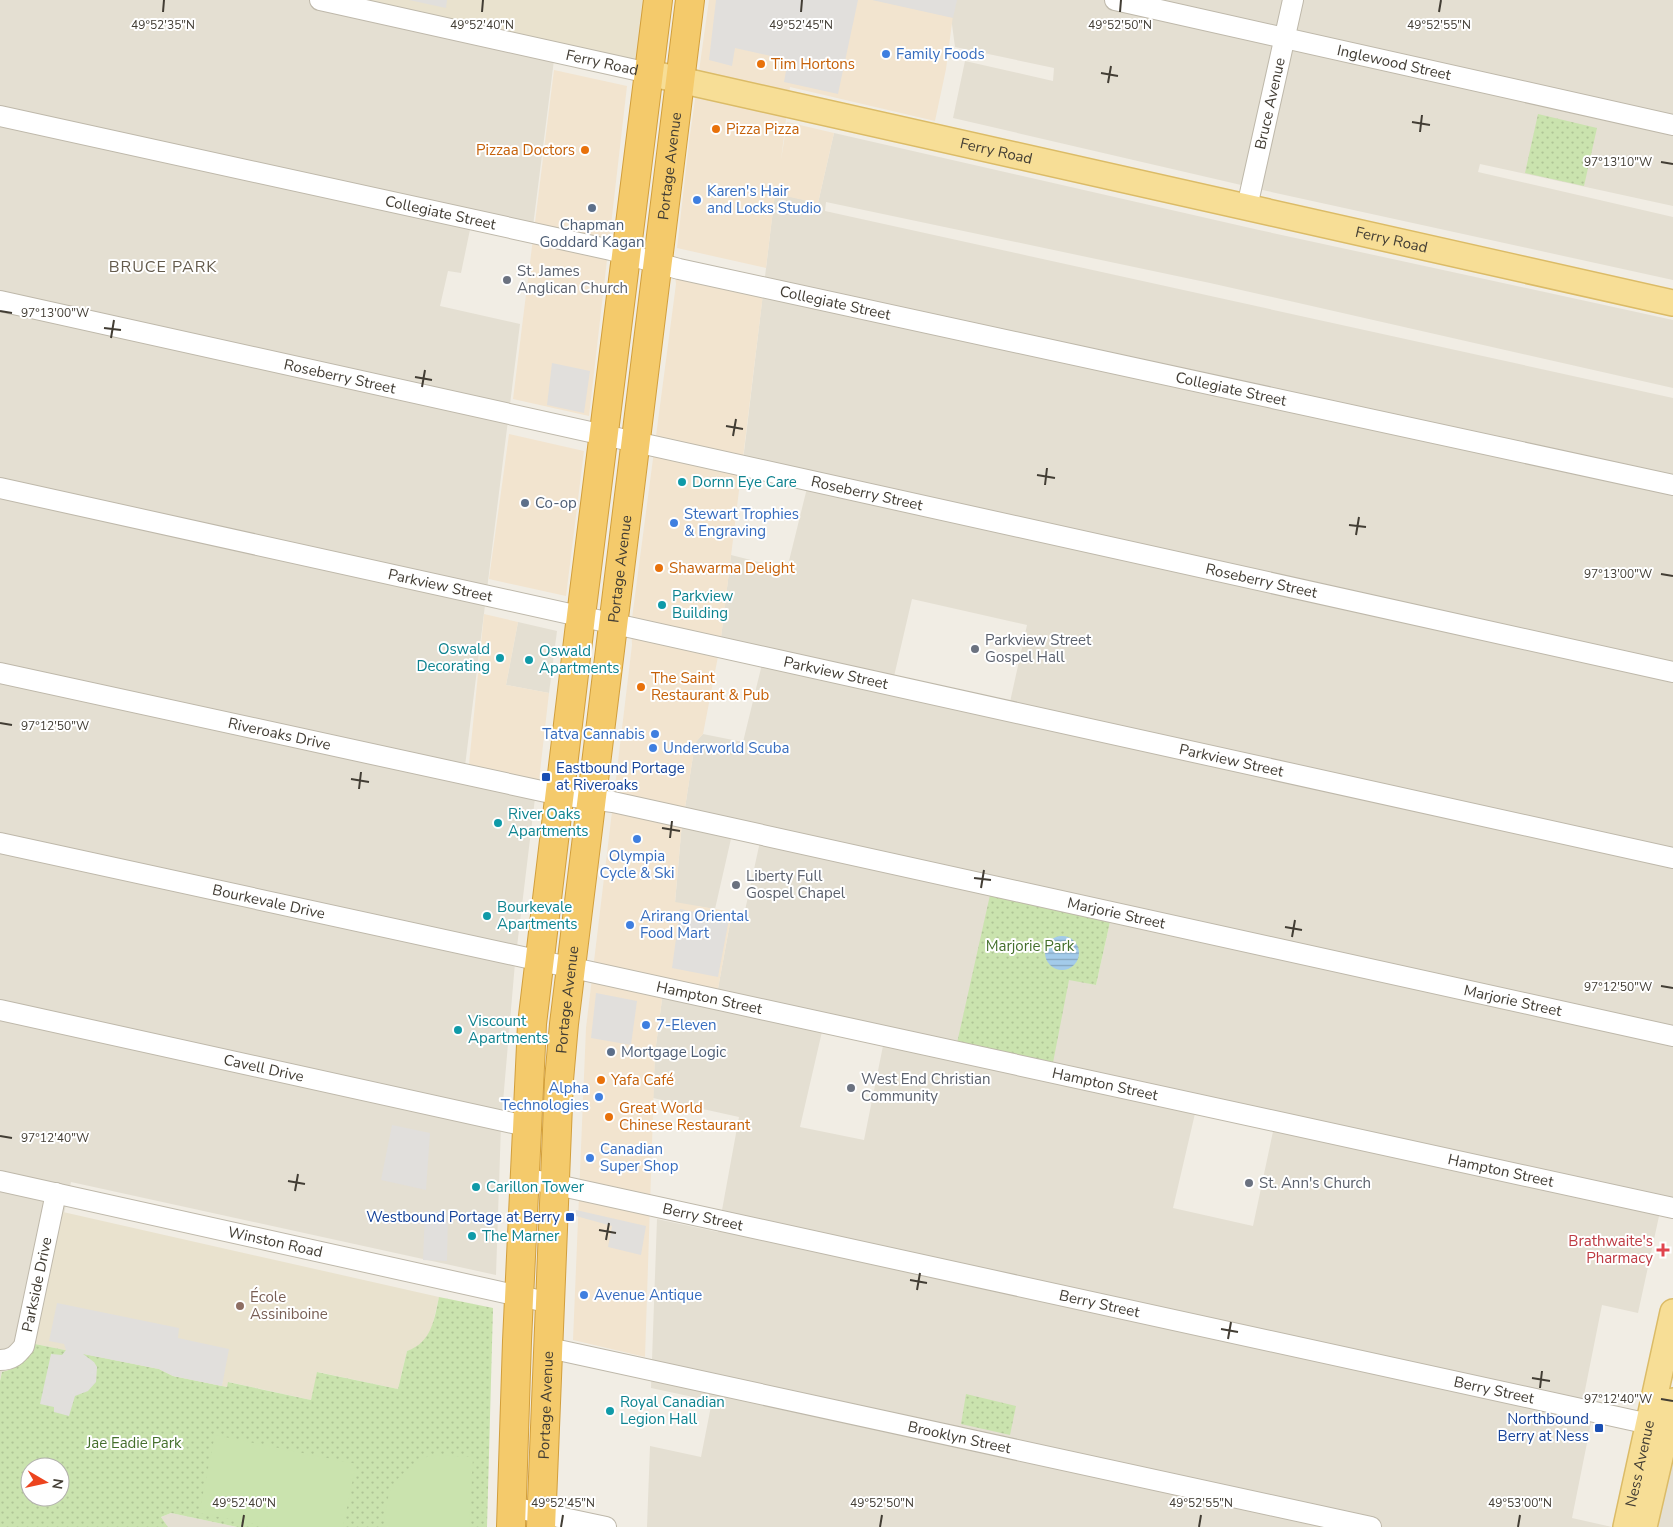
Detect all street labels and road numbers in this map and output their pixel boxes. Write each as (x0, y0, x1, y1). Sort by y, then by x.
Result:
street label: Inglewood Street (1335, 40, 1454, 85)
street label: Ferry Road (564, 45, 640, 80)
street label: Bruce Avenue (1250, 56, 1290, 151)
street label: Portage Avenue (653, 111, 686, 221)
street label: Ferry Road (958, 133, 1034, 169)
street label: Collegiate Street (383, 191, 499, 235)
street label: Ferry Road (1353, 222, 1430, 258)
street label: Collegiate Street (778, 281, 893, 325)
street label: Roseberry Street (282, 354, 398, 399)
street label: Collegiate Street (1174, 367, 1289, 411)
street label: Roseberry Street (809, 471, 925, 516)
street label: Portage Avenue (603, 514, 637, 624)
street label: Roseberry Street (1204, 559, 1320, 603)
street label: Parkview Street (386, 564, 495, 607)
street label: Parkview Street (782, 652, 891, 694)
street label: Riveroaks Drive (226, 713, 333, 755)
street label: Parkview Street (1177, 739, 1286, 782)
street label: Bourkevale Drive (210, 880, 327, 924)
street label: Marjorie Street (1065, 893, 1168, 934)
street label: Portage Avenue (551, 945, 584, 1054)
street label: Hampton Street (655, 976, 765, 1019)
street label: Marjorie Street (1462, 980, 1564, 1021)
street label: Cavell Drive (222, 1050, 306, 1087)
street label: Hampton Street (1050, 1063, 1161, 1105)
street label: Hampton Street (1446, 1149, 1556, 1192)
street label: Berry Street (661, 1198, 746, 1236)
street label: Winston Road (226, 1222, 325, 1262)
street label: Parkside Drive (17, 1235, 57, 1334)
street label: Berry Street (1057, 1285, 1142, 1322)
street label: Portage Avenue (534, 1351, 558, 1460)
street label: Berry Street (1452, 1372, 1537, 1409)
street label: Brooklyn Street (906, 1416, 1014, 1458)
street label: Ness Avenue (1621, 1418, 1659, 1509)

